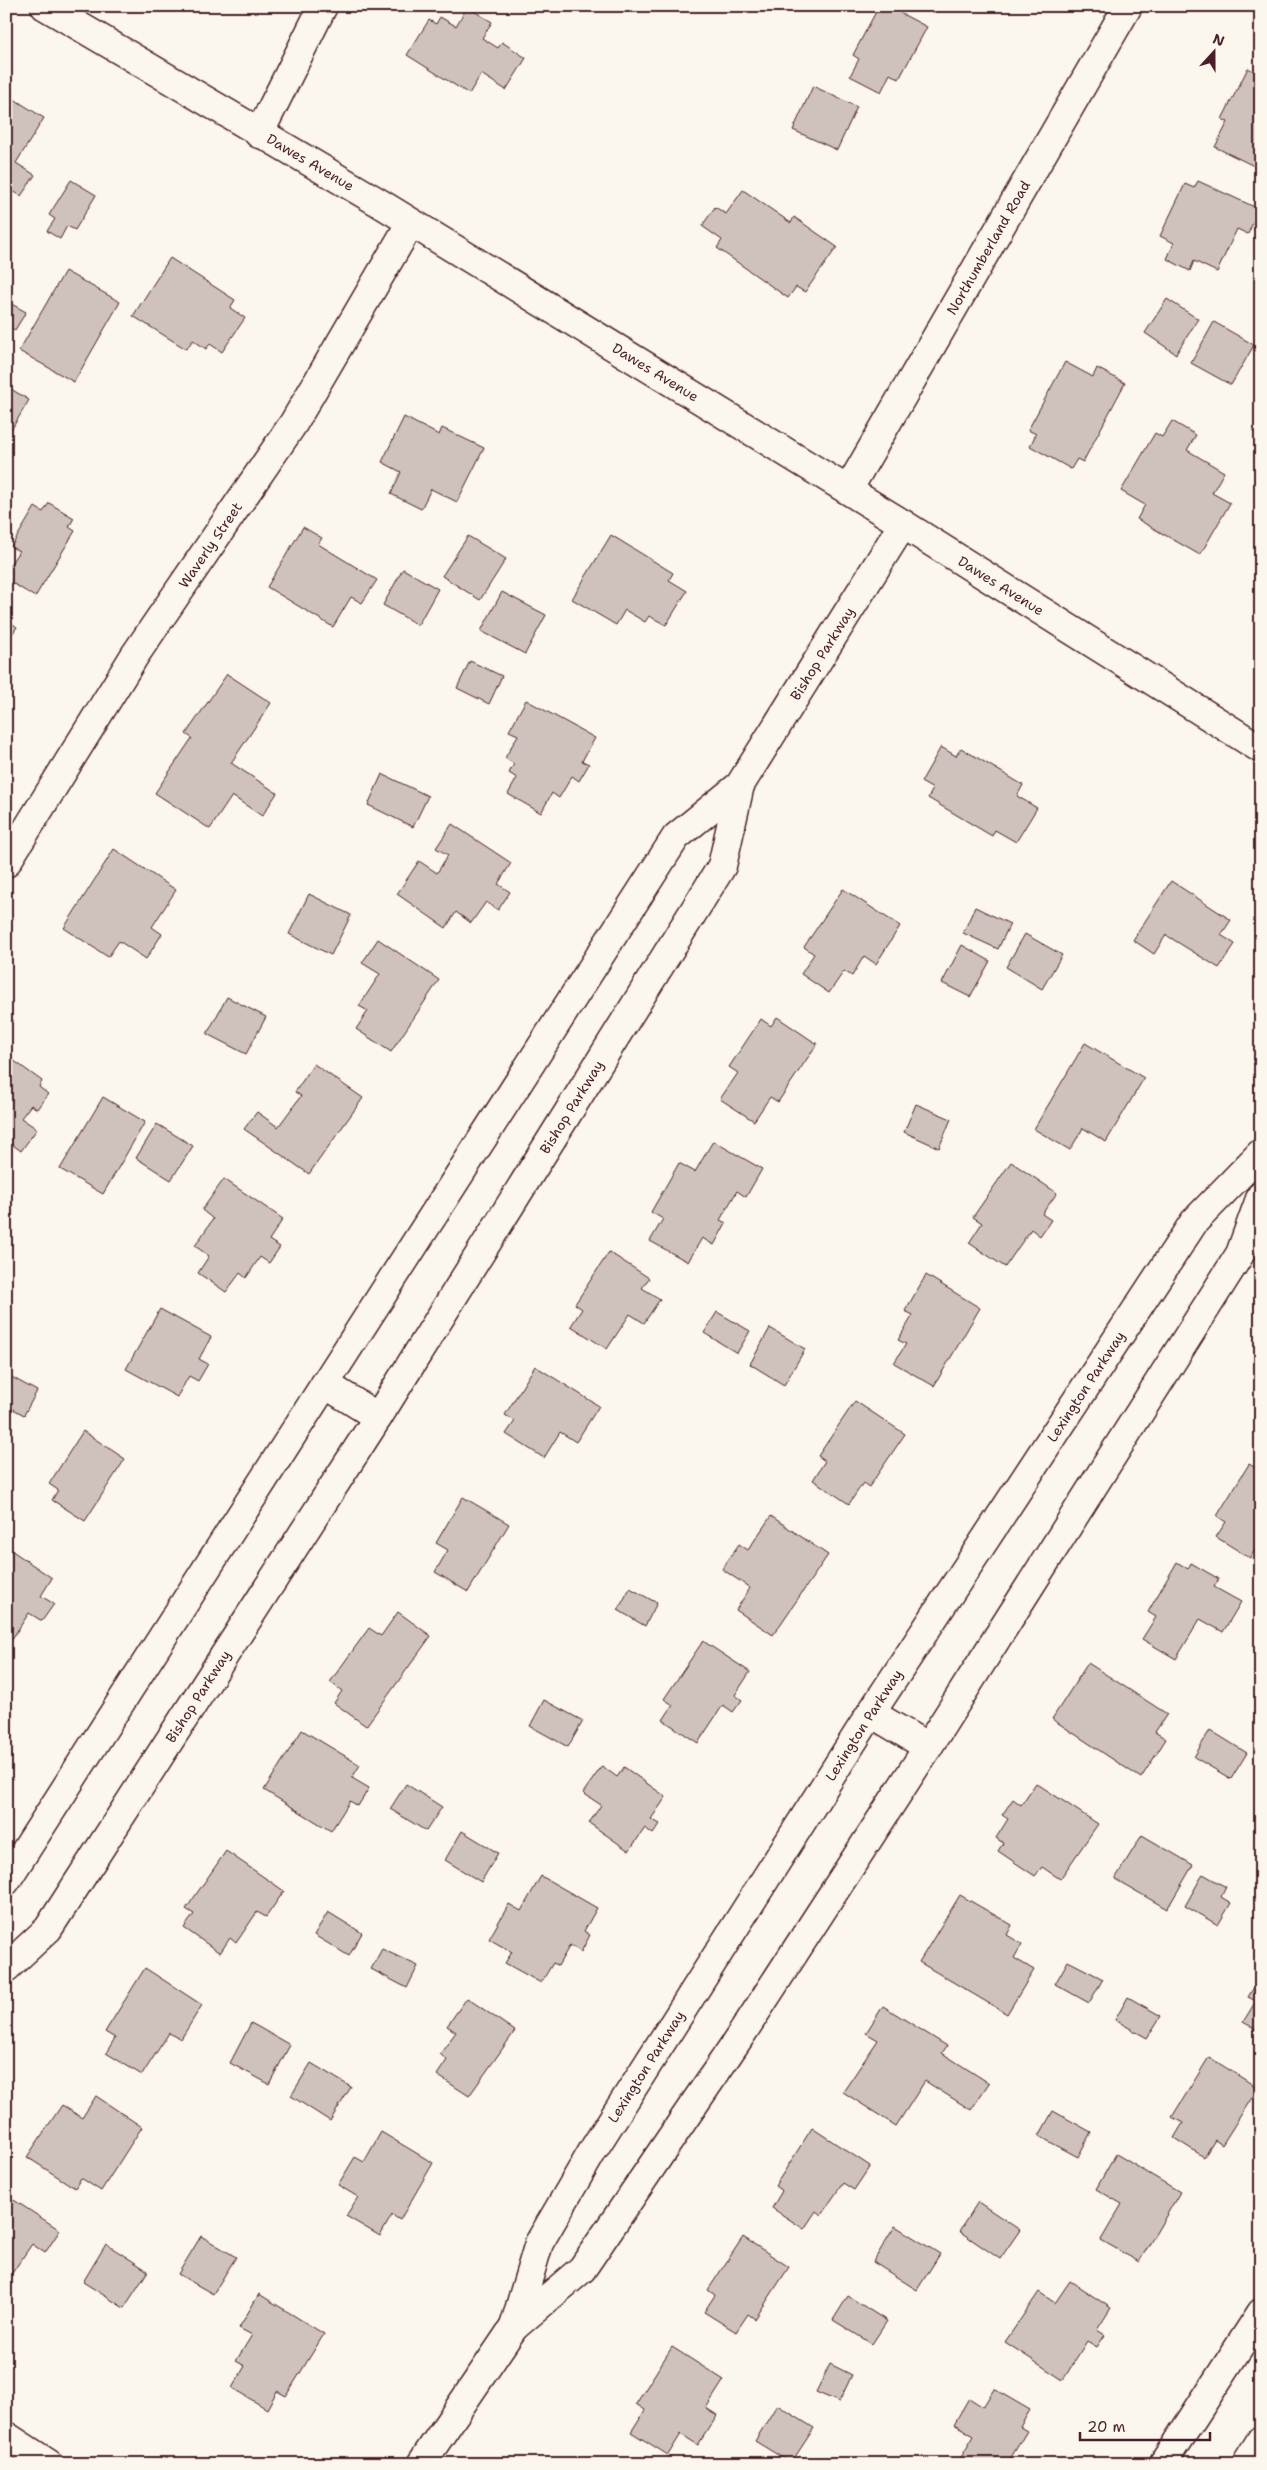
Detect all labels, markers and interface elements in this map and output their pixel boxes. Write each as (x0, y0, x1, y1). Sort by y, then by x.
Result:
north arrow (1190, 28, 1240, 78)
text: N (1210, 29, 1227, 50)
street label: Dawes Avenue (264, 130, 357, 195)
street label: Northumberland Road (942, 177, 1034, 318)
street label: Dawes Avenue (609, 339, 702, 406)
street label: Waverly Street (174, 499, 246, 591)
street label: Dawes Avenue (955, 552, 1047, 619)
street label: Bishop Parkway (786, 603, 858, 704)
street label: Bishop Parkway (536, 1057, 608, 1157)
street label: Lexington Parkway (1043, 1327, 1129, 1445)
street label: Bishop Parkway (161, 1647, 234, 1746)
street label: Lexington Parkway (821, 1666, 906, 1784)
street label: Lexington Parkway (604, 2007, 688, 2126)
scale bar (1080, 2410, 1210, 2442)
text: 20 m (1087, 2417, 1126, 2437)

